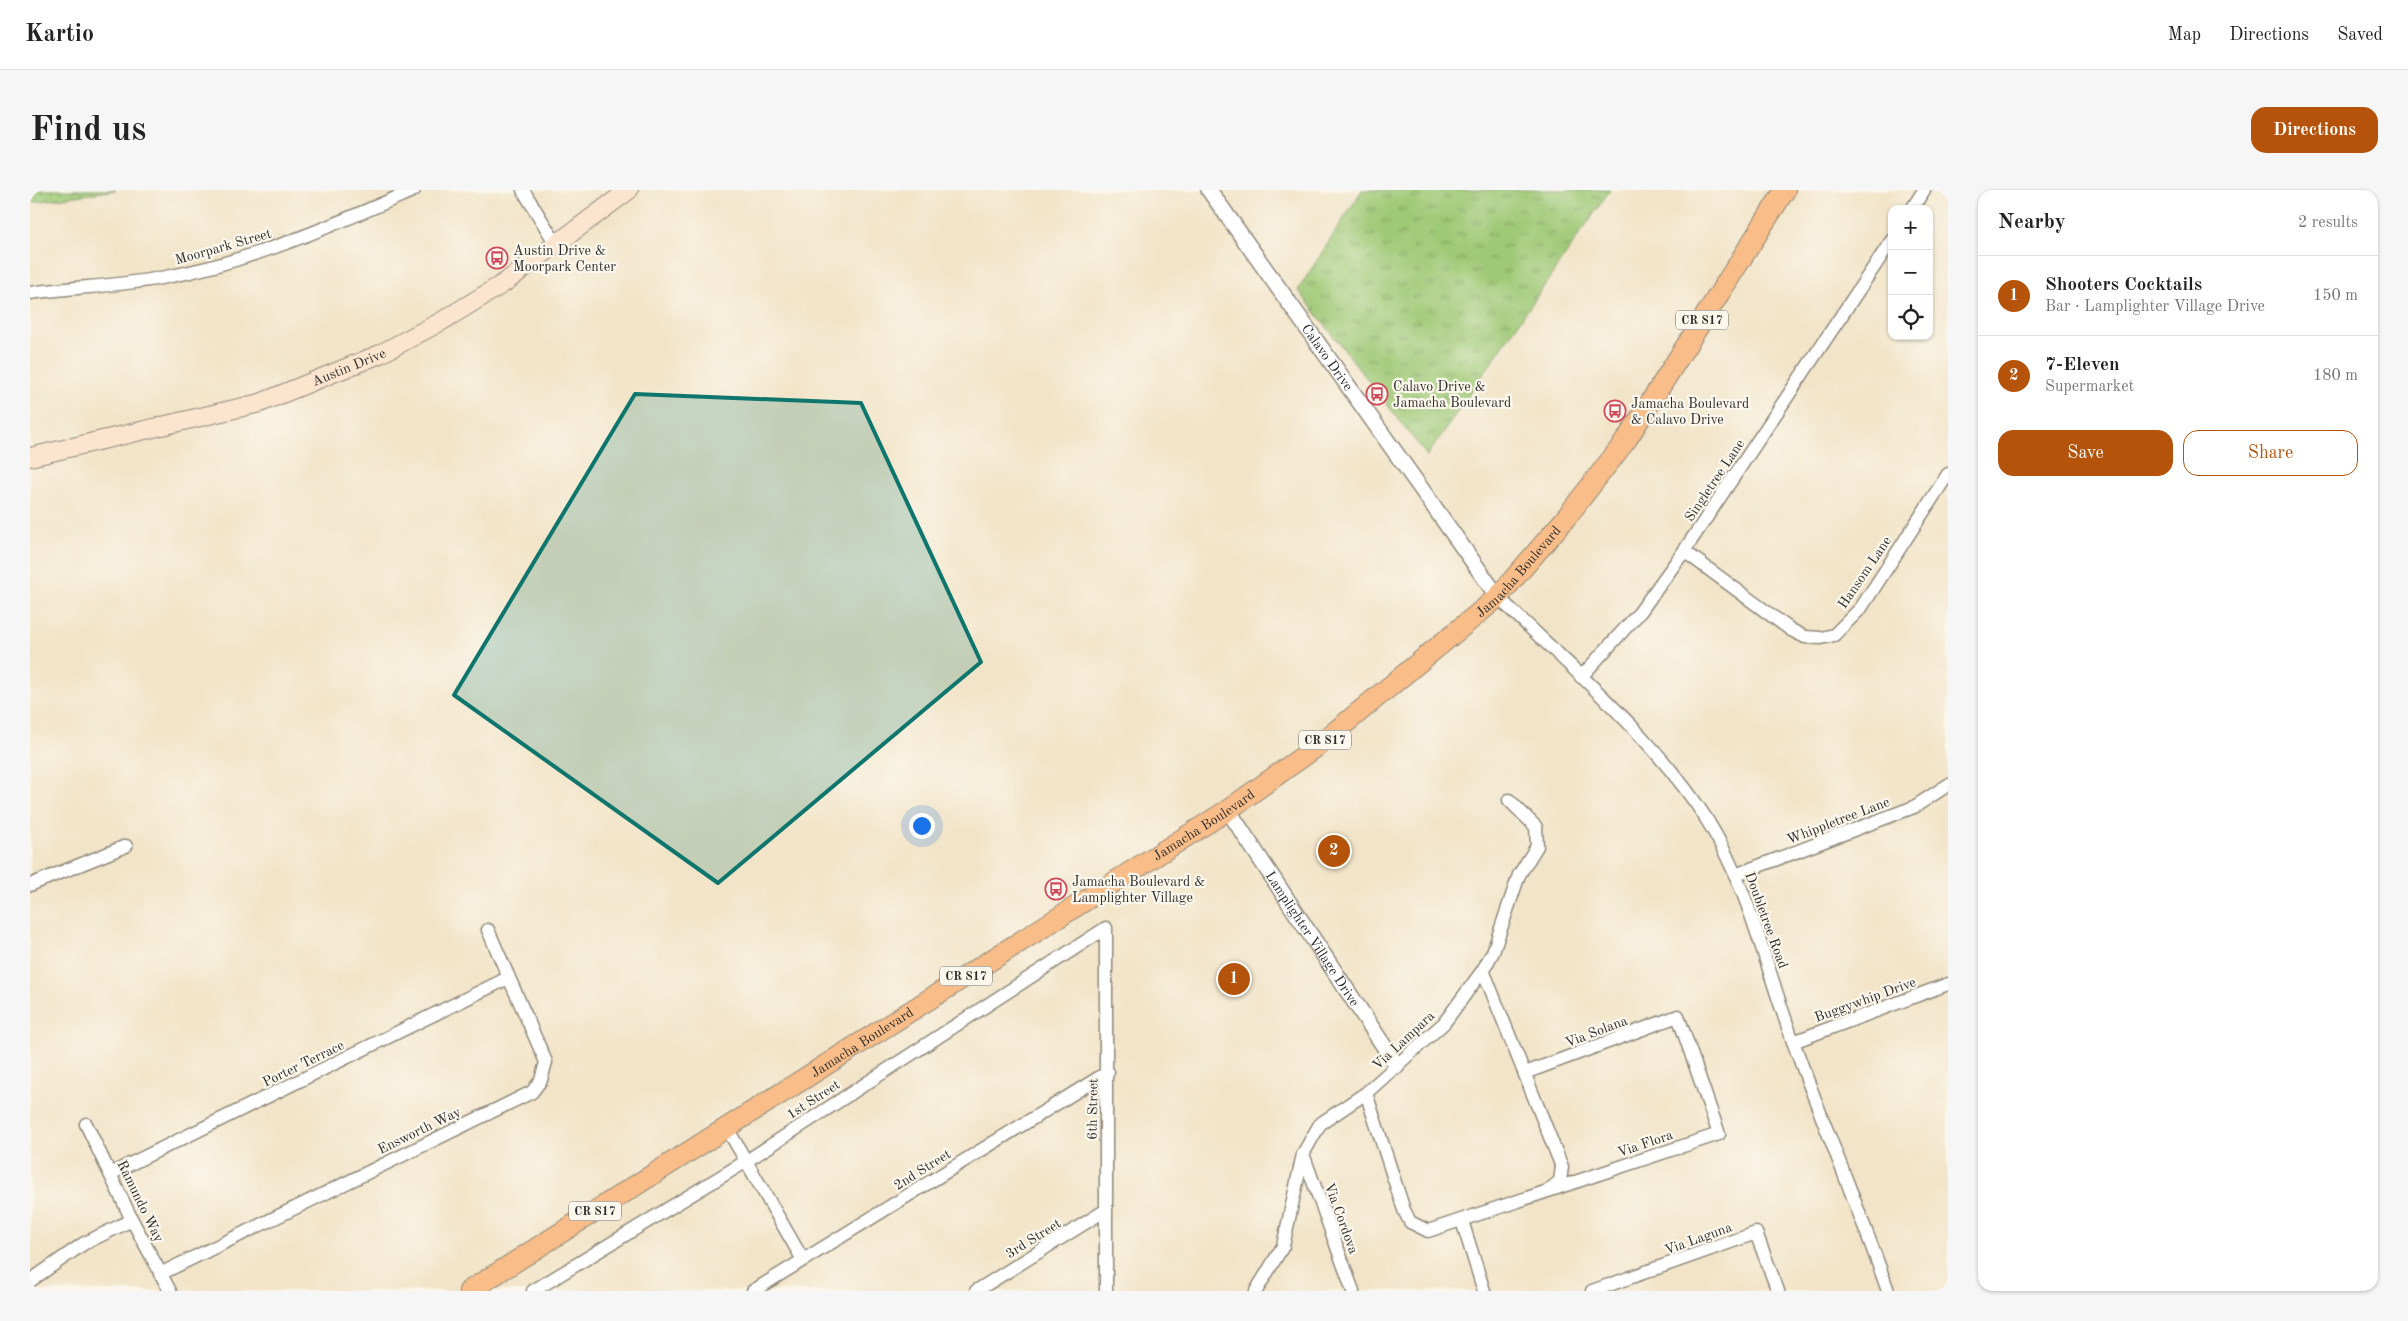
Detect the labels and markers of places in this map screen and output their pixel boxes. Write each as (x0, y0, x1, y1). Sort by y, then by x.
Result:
place label: Austin Drive & Moorpark Center (513, 244, 616, 274)
bus stop icon: Austin Drive & Moorpark Center (485, 246, 509, 270)
place label: Calavo Drive & Jamacha Boulevard (1393, 380, 1511, 410)
bus stop icon: Calavo Drive & Jamacha Boulevard (1365, 382, 1389, 406)
place label: Jamacha Boulevard & Calavo Drive (1631, 397, 1749, 427)
bus stop icon: Jamacha Boulevard & Calavo Drive (1603, 399, 1627, 423)
pin: 2 (1318, 832, 1350, 870)
place label: Jamacha Boulevard & Lamplighter Village (1072, 875, 1205, 905)
bus stop icon: Jamacha Boulevard & Lamplighter Village (1044, 877, 1068, 901)
pin: 1 (1218, 960, 1250, 998)

